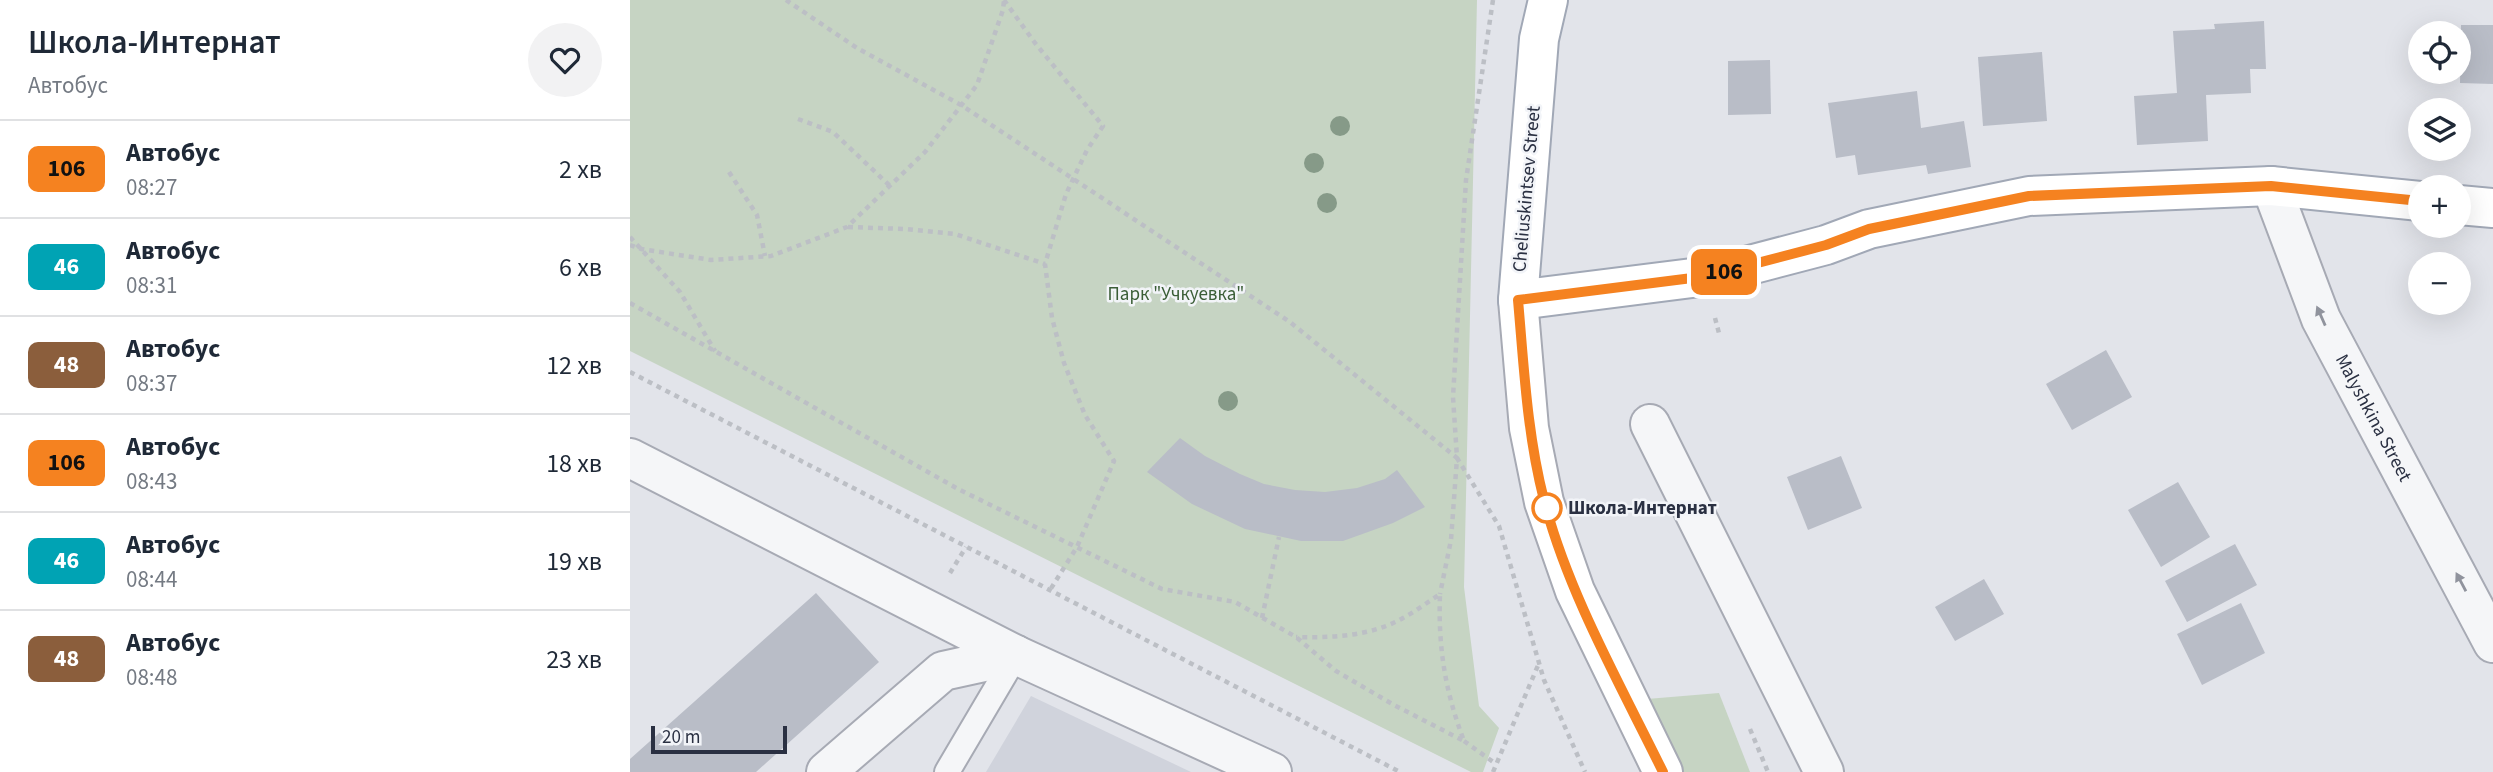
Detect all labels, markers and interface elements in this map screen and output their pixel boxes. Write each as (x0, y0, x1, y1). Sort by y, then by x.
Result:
text: Школа-Интернат (28, 19, 281, 66)
map controls (2408, 21, 2471, 315)
button: locate (2408, 21, 2471, 84)
button: heart (528, 23, 602, 97)
text: Автобус (28, 69, 108, 102)
button: layers (2408, 98, 2471, 161)
street label: Cheliuskintsev Street (1506, 104, 1548, 273)
text: Автобус (126, 134, 220, 171)
text: 106 (47, 151, 86, 186)
text: 2 хв (559, 151, 602, 188)
text: 08:27 (126, 171, 177, 204)
button: + (2408, 175, 2471, 238)
text: Автобус (126, 232, 220, 269)
text: 46 (54, 249, 79, 284)
text: 6 хв (559, 249, 602, 286)
line badge: 106 (1684, 249, 1764, 295)
button: − (2408, 252, 2471, 315)
text: 106 (1705, 254, 1743, 289)
text: 08:31 (126, 269, 177, 302)
park label: Парк "Учкуевка" (1108, 281, 1244, 308)
one-way arrow (2315, 305, 2326, 326)
text: Автобус (126, 330, 220, 367)
text: 48 (54, 347, 79, 382)
text: 12 хв (546, 347, 602, 384)
street label: Malyshkina Street (2328, 349, 2419, 487)
text: 08:37 (126, 367, 177, 400)
text: Автобус (126, 428, 220, 465)
text: 106 (47, 445, 86, 480)
text: 18 хв (546, 445, 602, 482)
text: 08:43 (126, 465, 177, 498)
marker: Школа-Интернат (1532, 493, 1562, 523)
place label: Школа-Интернат (1568, 495, 1717, 522)
text: Автобус (126, 526, 220, 563)
text: 46 (54, 543, 79, 578)
text: 19 хв (546, 543, 602, 580)
text: 08:44 (126, 563, 177, 596)
one-way arrow (2455, 573, 2467, 592)
text: Автобус (126, 624, 220, 661)
text: 48 (54, 641, 79, 676)
text: 23 хв (546, 641, 602, 678)
text: 08:48 (126, 661, 177, 694)
scale bar (651, 723, 788, 755)
text: 20 m (662, 724, 700, 751)

